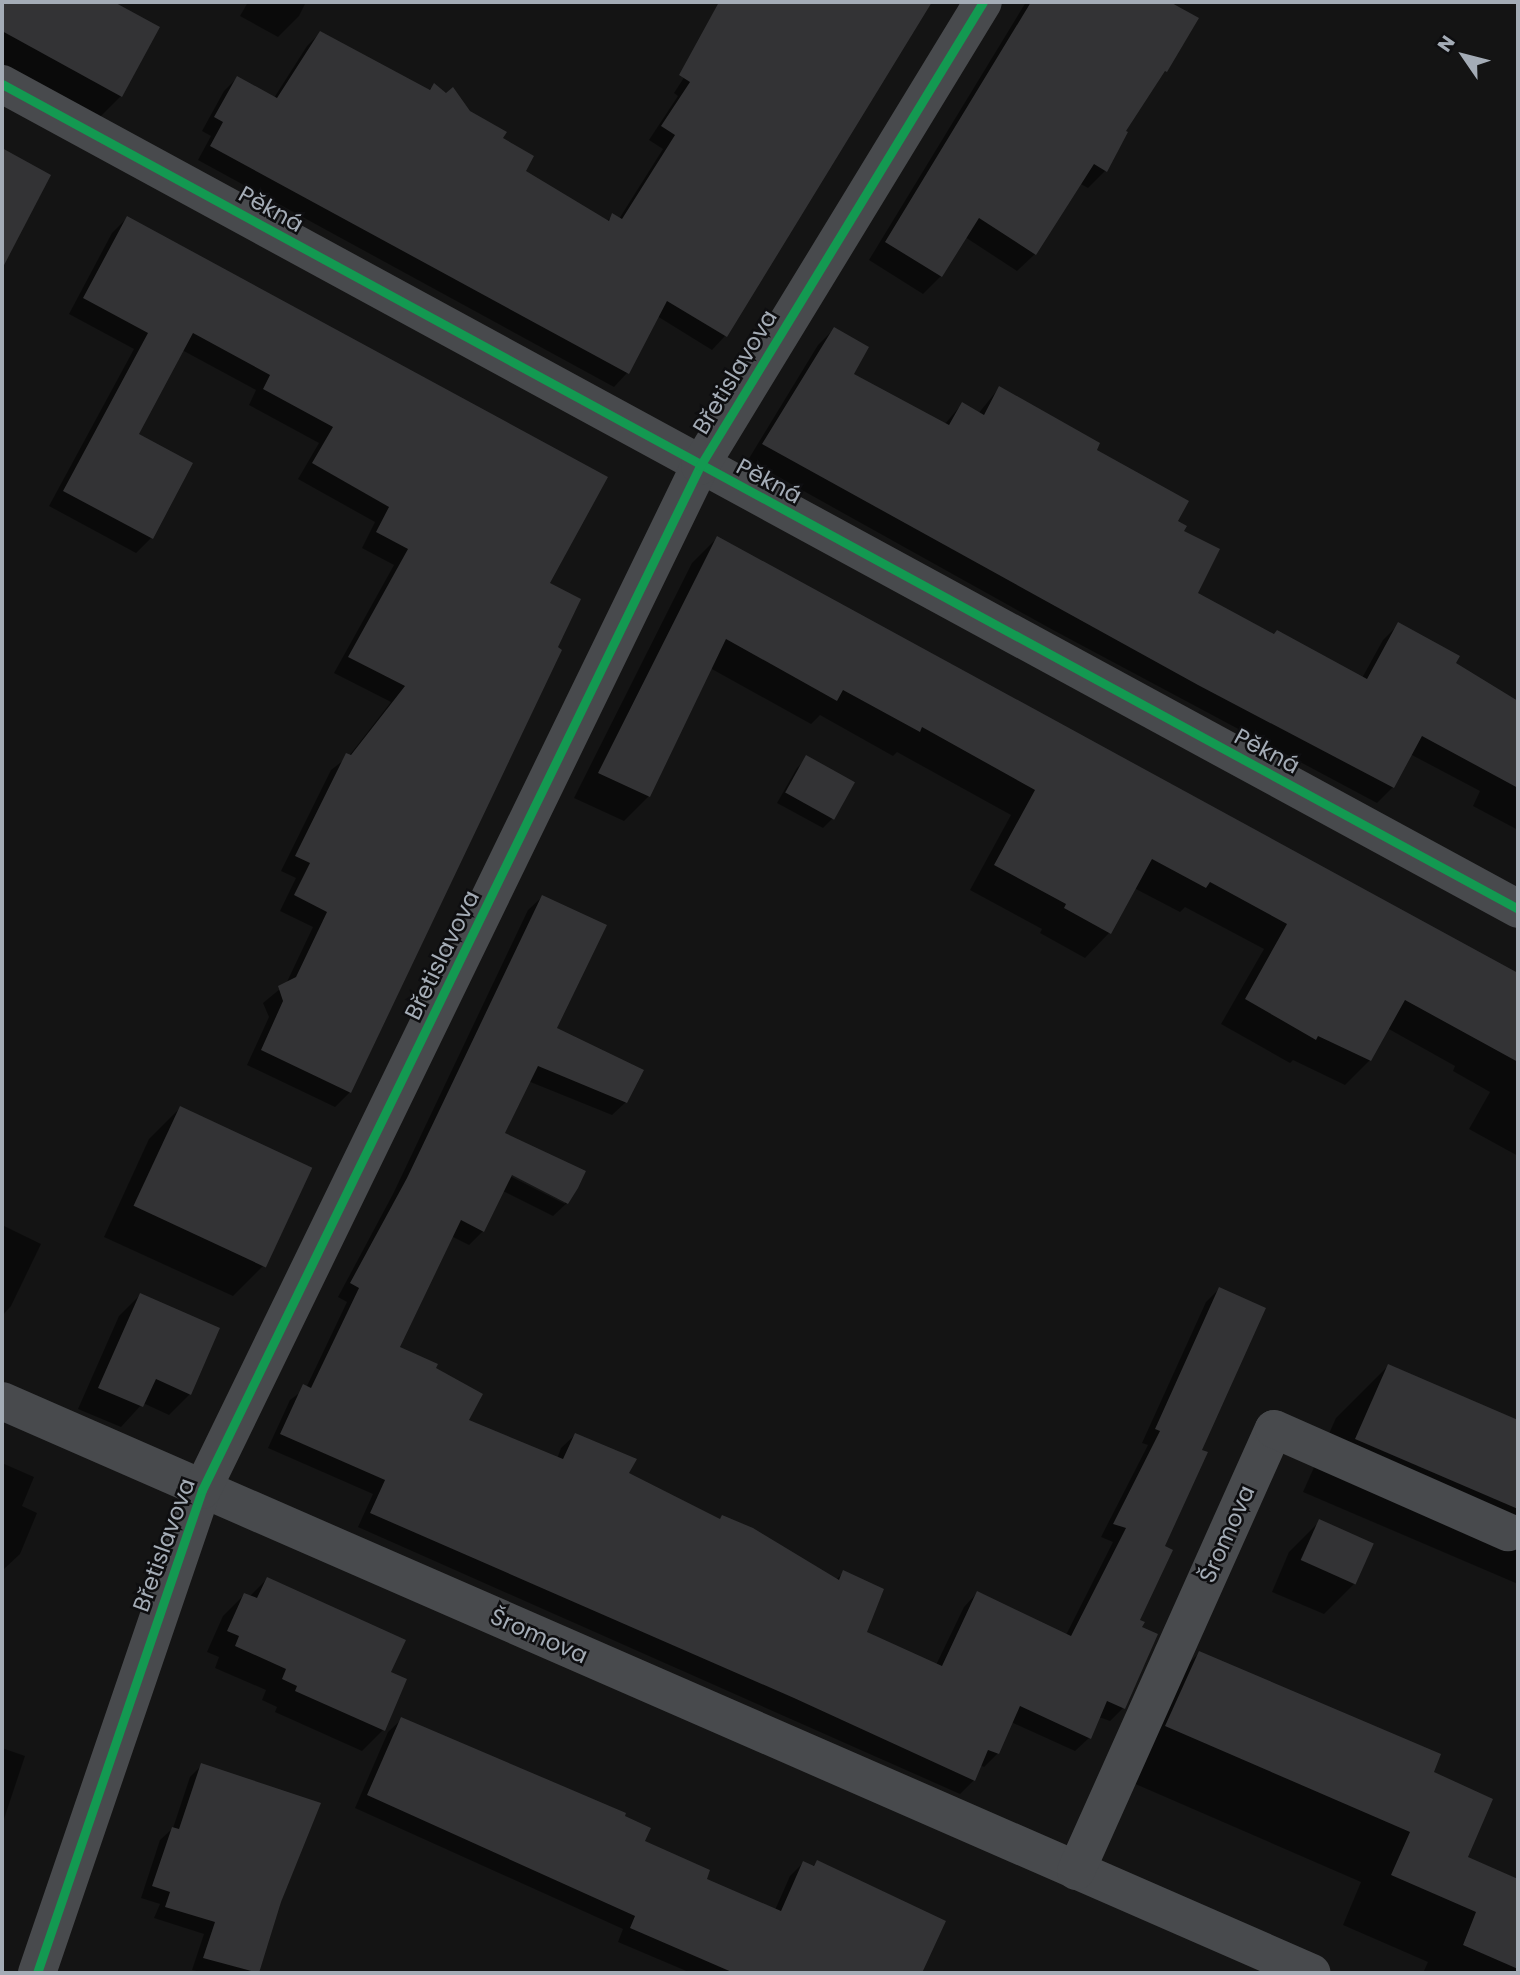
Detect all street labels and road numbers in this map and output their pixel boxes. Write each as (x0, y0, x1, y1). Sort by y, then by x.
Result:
street label: Pěkná (234, 180, 308, 238)
street label: Břetislavova (687, 305, 783, 439)
street label: Pěkná (732, 452, 806, 510)
street label: Pěkná (1230, 722, 1304, 780)
street label: Břetislavova (399, 886, 485, 1024)
street label: Břetislavova (127, 1474, 201, 1616)
street label: Šromova (1193, 1481, 1261, 1587)
street label: Šromova (486, 1602, 592, 1670)

